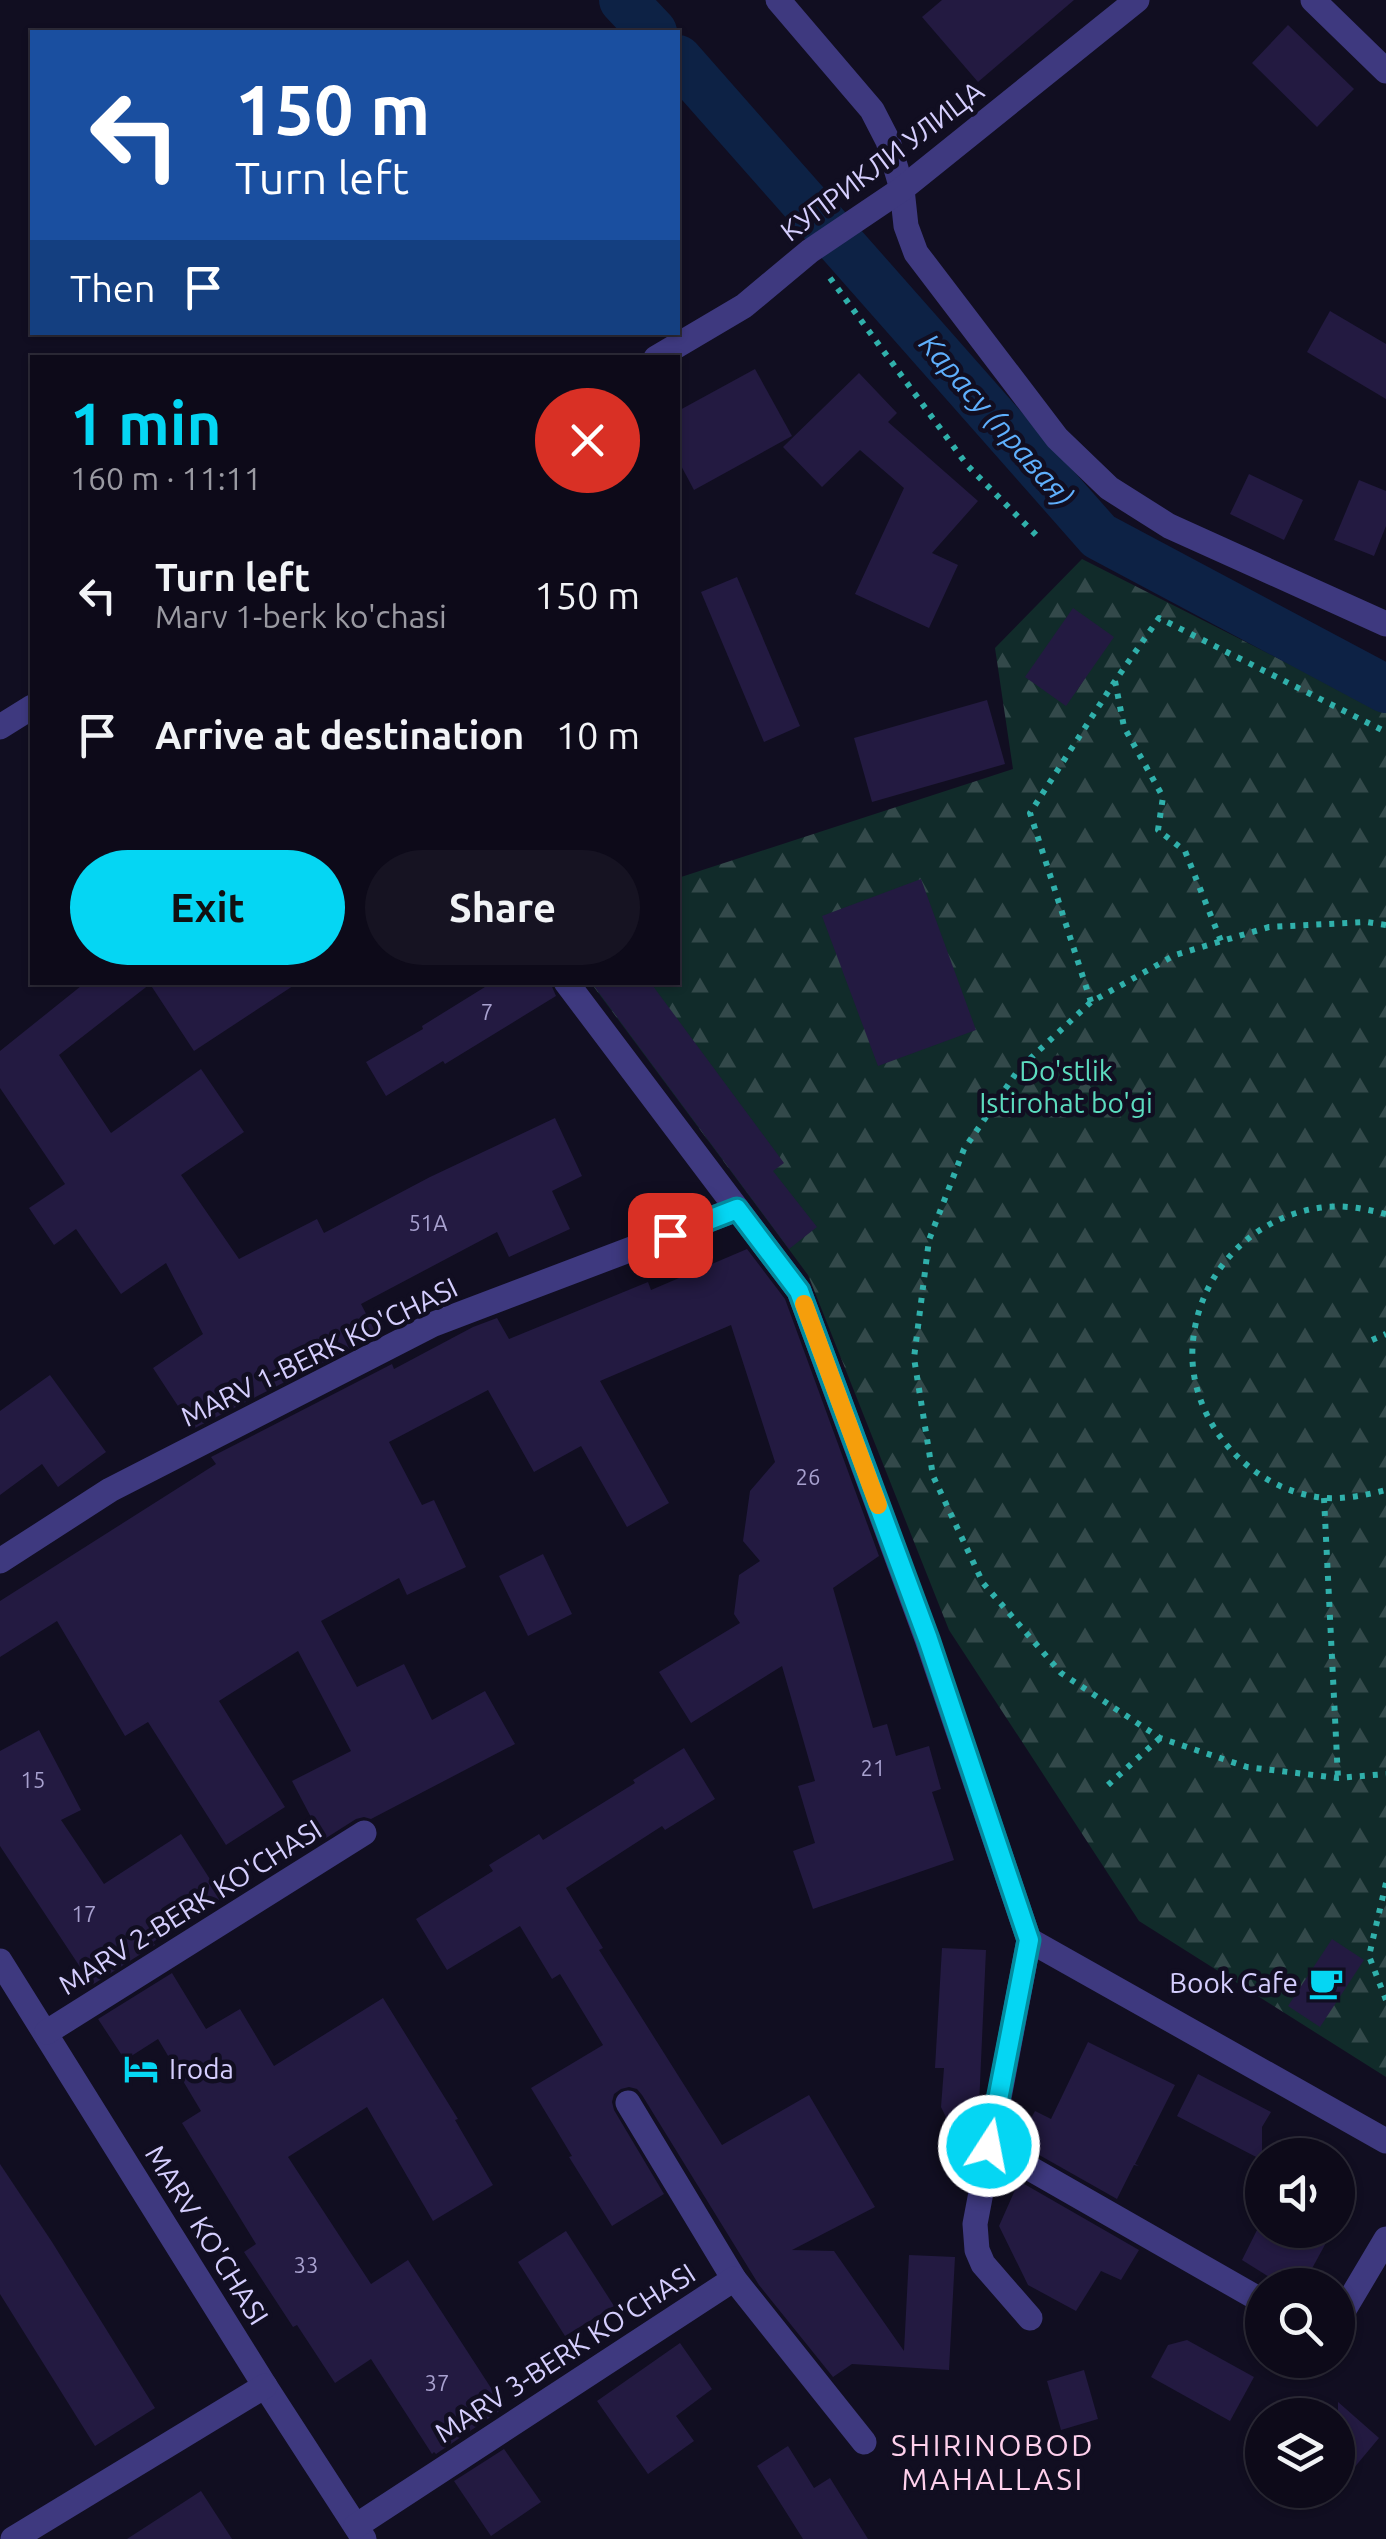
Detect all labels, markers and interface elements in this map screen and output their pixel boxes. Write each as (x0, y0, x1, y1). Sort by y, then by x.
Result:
icon: left (70, 70, 200, 200)
text: 150 m (235, 70, 430, 148)
street label: КУПРИКЛИ УЛИЦА (774, 74, 989, 247)
text: Turn left (235, 152, 409, 203)
icon: arrive (176, 260, 231, 315)
text: Then (70, 267, 156, 309)
water label: Карасу (правая) (913, 326, 1081, 512)
button: close (535, 388, 640, 493)
text: 1 min (70, 389, 222, 456)
text: 160 m · 11:11 (70, 460, 262, 496)
text: Turn left (155, 556, 310, 598)
icon: left (70, 568, 125, 623)
text: 150 m (534, 574, 640, 616)
text: Marv 1-berk ko'chasi (155, 598, 447, 634)
icon: arrive (70, 708, 125, 763)
text: Arrive at destination (155, 714, 524, 756)
text: 10 m (556, 714, 640, 756)
button: Exit (70, 850, 345, 965)
button: Share (365, 850, 640, 965)
house number: 7 (481, 999, 493, 1024)
park label: Do'stlik Istirohat bo'gi (979, 1055, 1153, 1118)
pin (628, 1193, 713, 1278)
icon: arrive (643, 1208, 698, 1263)
house number: 51А (408, 1210, 448, 1235)
street label: MARV 1-BERK KO'CHASI (175, 1271, 462, 1432)
house number: 26 (796, 1464, 820, 1489)
house number: 21 (861, 1755, 885, 1780)
house number: 15 (21, 1767, 45, 1792)
street label: MARV 2-BERK KO'CHASI (53, 1813, 327, 2000)
house number: 17 (72, 1901, 96, 1926)
cafe icon: Book Cafe (1307, 1964, 1345, 2002)
place label: Book Cafe (1169, 1967, 1298, 1998)
hotel icon: Iroda (122, 2050, 160, 2088)
place label: Iroda (169, 2053, 234, 2084)
position arrow (937, 2094, 1041, 2198)
map controls (1245, 2138, 1355, 2508)
button: sound (1245, 2138, 1355, 2248)
street label: MARV KO'CHASI (140, 2139, 275, 2330)
house number: 33 (294, 2252, 318, 2277)
street label: MARV 3-BERK KO'CHASI (429, 2257, 701, 2448)
button: search (1245, 2268, 1355, 2378)
house number: 37 (425, 2370, 449, 2395)
button: layers (1245, 2398, 1355, 2508)
district label: SHIRINOBOD MAHALLASI (891, 2428, 1095, 2496)

